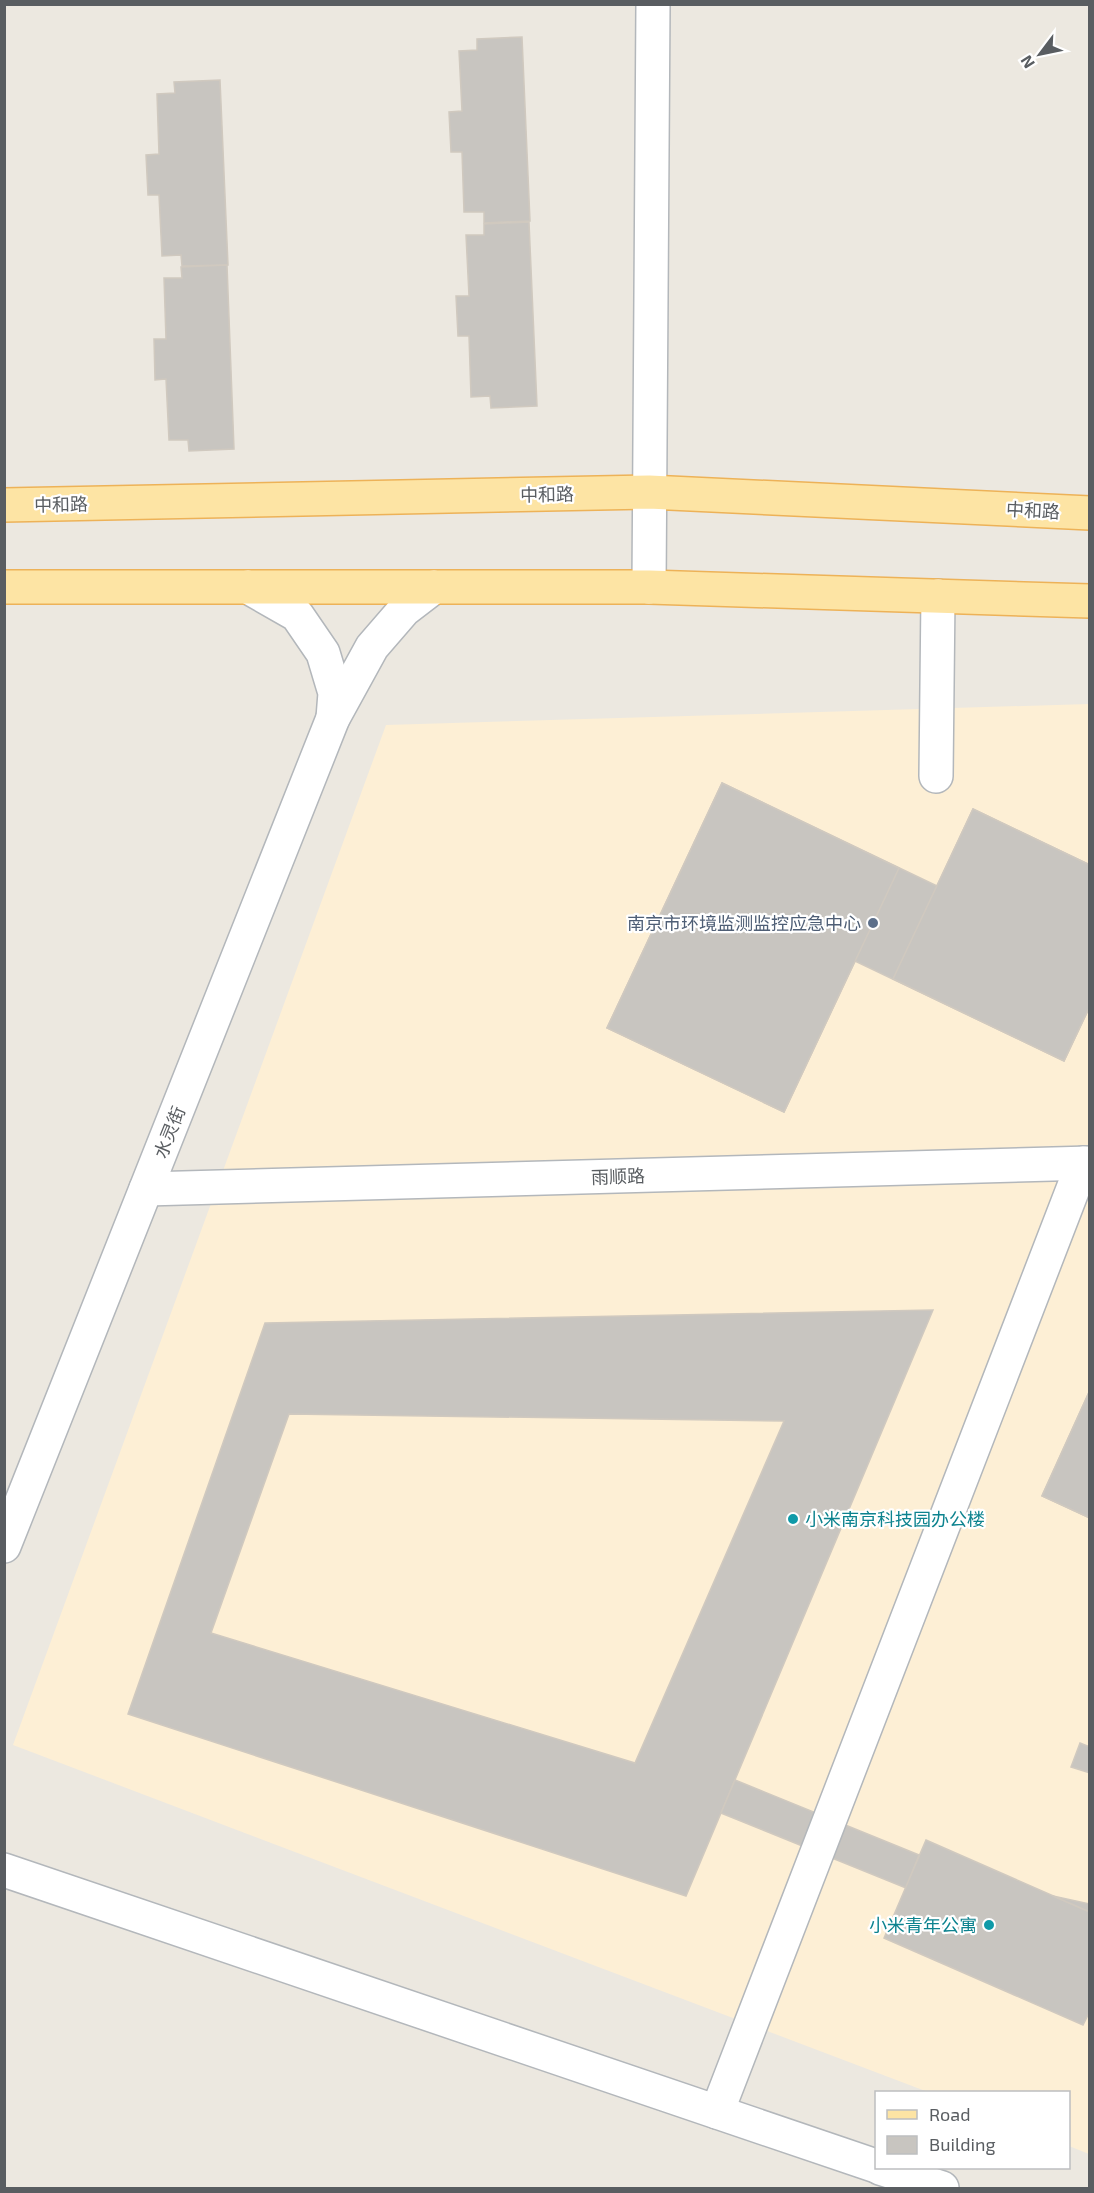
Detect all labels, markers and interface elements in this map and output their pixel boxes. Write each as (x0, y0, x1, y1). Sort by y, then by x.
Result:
north arrow (1010, 24, 1070, 84)
text: N (1016, 52, 1038, 72)
street label: 中和路 (520, 483, 574, 505)
street label: 中和路 (34, 493, 88, 515)
street label: 中和路 (1005, 498, 1061, 522)
place label: 南京市环境监测监控应急中心 (627, 912, 861, 934)
marker: 南京市环境监测监控应急中心 (866, 916, 880, 930)
street label: 水灵街 (149, 1103, 189, 1161)
street label: 雨顺路 (591, 1164, 645, 1188)
place label: 小米南京科技园办公楼 (805, 1508, 985, 1530)
marker: 小米南京科技园办公楼 (786, 1512, 800, 1526)
place label: 小米青年公寓 (869, 1914, 977, 1936)
marker: 小米青年公寓 (982, 1918, 996, 1932)
legend (875, 2091, 1070, 2169)
text: Road (929, 2103, 970, 2125)
text: Building (929, 2133, 996, 2155)

